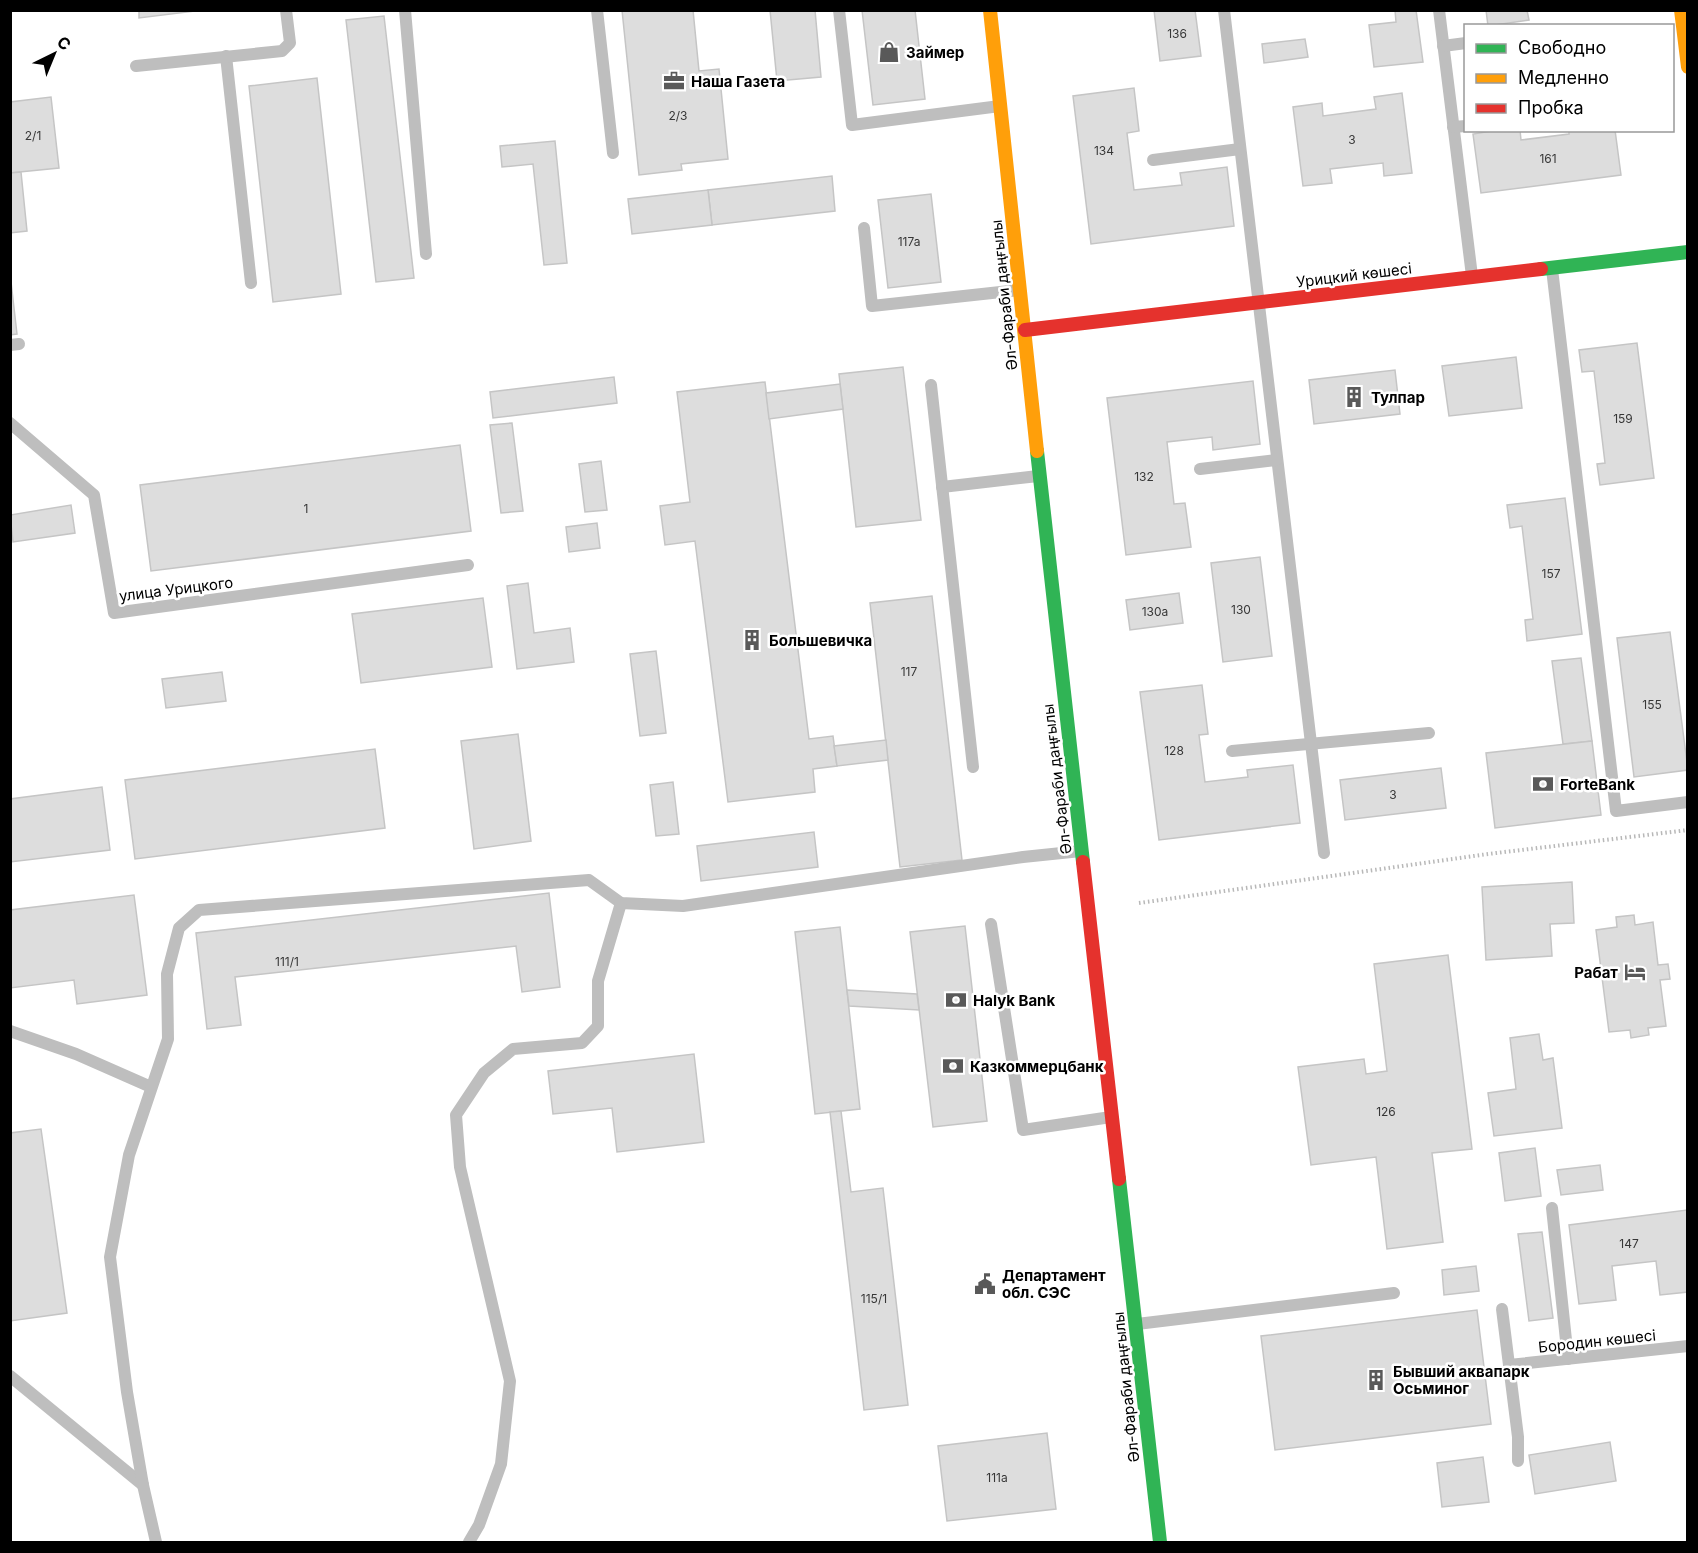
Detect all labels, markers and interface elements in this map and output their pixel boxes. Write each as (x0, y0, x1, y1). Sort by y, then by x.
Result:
north arrow (24, 24, 84, 84)
legend (1464, 24, 1674, 132)
house number: 136 (1167, 26, 1187, 41)
text: С (53, 32, 75, 54)
text: Свободно (1518, 37, 1606, 58)
shop icon: Займер (877, 40, 901, 64)
place label: Займер (906, 43, 964, 62)
text: Медленно (1518, 67, 1609, 88)
office icon: Наша Газета (662, 69, 686, 93)
place label: Наша Газета (691, 72, 785, 91)
text: Пробка (1518, 97, 1584, 118)
house number: 2/3 (668, 108, 688, 123)
house number: 2/1 (25, 128, 41, 143)
house number: 3 (1348, 132, 1356, 147)
house number: 134 (1094, 143, 1114, 158)
house number: 161 (1539, 151, 1557, 166)
street label: Әл-Фараби даңғылы (987, 219, 1021, 371)
house number: 117а (898, 234, 920, 249)
street label: Урицкий көшесі (1295, 259, 1413, 291)
building icon: Тулпар (1342, 385, 1366, 409)
place label: Тулпар (1371, 388, 1425, 407)
house number: 159 (1613, 411, 1633, 426)
house number: 132 (1134, 469, 1154, 484)
house number: 1 (304, 501, 308, 516)
house number: 157 (1542, 566, 1561, 581)
street label: улица Урицкого (118, 573, 234, 605)
house number: 130 (1231, 602, 1251, 617)
house number: 130а (1142, 604, 1168, 619)
building icon: Большевичка (740, 628, 764, 652)
place label: Большевичка (769, 631, 872, 650)
house number: 117 (901, 664, 917, 679)
house number: 155 (1642, 697, 1662, 712)
street label: Әл-Фараби даңғылы (1038, 703, 1076, 855)
house number: 128 (1164, 743, 1184, 758)
bank icon: ForteBank (1531, 772, 1555, 796)
place label: ForteBank (1560, 775, 1635, 794)
house number: 3 (1389, 787, 1397, 802)
house number: 111/1 (275, 954, 299, 969)
hotel icon: Рабат (1623, 960, 1647, 984)
place label: Рабат (1574, 963, 1618, 982)
bank icon: Halyk Bank (944, 988, 968, 1012)
place label: Halyk Bank (973, 991, 1055, 1010)
bank icon: Казкоммерцбанк (941, 1054, 965, 1078)
place label: Казкоммерцбанк (970, 1057, 1104, 1076)
house number: 126 (1376, 1104, 1396, 1119)
house number: 147 (1619, 1236, 1639, 1251)
place label: Департамент обл. СЭС (1002, 1266, 1106, 1302)
public building icon: Департамент обл. СЭС (973, 1272, 997, 1296)
house number: 115/1 (861, 1291, 887, 1306)
street label: Әл-Фараби даңғылы (1109, 1311, 1143, 1463)
street label: Бородин көшесі (1537, 1325, 1657, 1357)
place label: Бывший аквапарк Осьминог (1393, 1362, 1530, 1398)
building icon: Бывший аквапарк Осьминог (1364, 1368, 1388, 1392)
house number: 111а (986, 1470, 1008, 1485)

